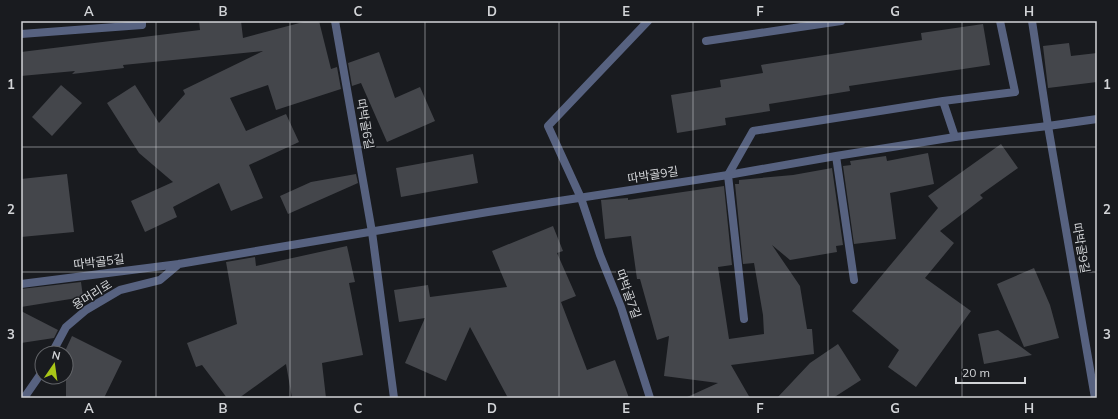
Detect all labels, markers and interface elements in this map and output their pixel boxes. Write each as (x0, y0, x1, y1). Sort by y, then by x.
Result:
text: A (84, 3, 94, 19)
text: B (219, 3, 228, 19)
text: C (354, 3, 363, 19)
text: D (487, 3, 497, 19)
text: E (622, 3, 630, 19)
text: F (756, 3, 764, 19)
text: G (890, 3, 900, 19)
text: H (1024, 3, 1034, 19)
text: 1 (7, 76, 15, 92)
text: 1 (1103, 76, 1111, 92)
street label: 따박골6길 (354, 97, 377, 151)
street label: 따박골9길 (626, 163, 679, 186)
text: 2 (7, 201, 15, 217)
text: 2 (1103, 201, 1111, 217)
street label: 따박골9길 (1070, 221, 1093, 275)
street label: 따박골5길 (73, 251, 125, 272)
street label: 따박골7길 (613, 267, 644, 321)
street label: 용머리로 (69, 277, 114, 313)
text: 3 (7, 326, 15, 342)
text: 3 (1103, 326, 1111, 342)
north arrow (34, 345, 74, 385)
text: N (51, 348, 62, 363)
scale bar (956, 359, 1025, 385)
text: 20 m (962, 365, 990, 380)
text: A (84, 400, 94, 416)
text: B (219, 400, 228, 416)
text: C (354, 400, 363, 416)
text: D (487, 400, 497, 416)
text: E (622, 400, 630, 416)
text: F (756, 400, 764, 416)
text: G (890, 400, 900, 416)
text: H (1024, 400, 1034, 416)

